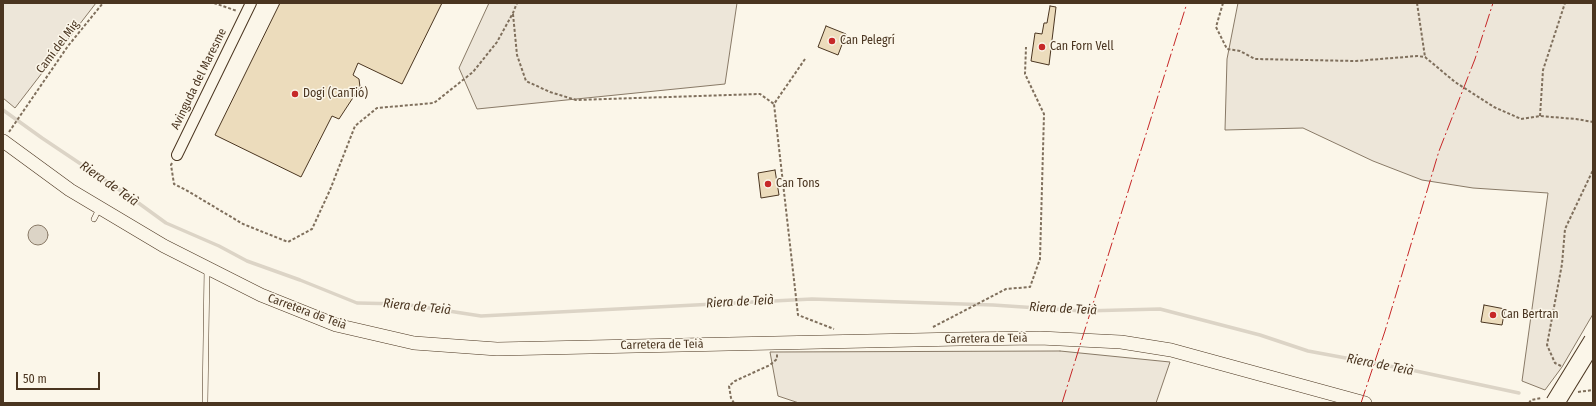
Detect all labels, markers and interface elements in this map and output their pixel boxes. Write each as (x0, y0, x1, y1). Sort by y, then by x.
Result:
street label: Camí del Mig (33, 18, 83, 76)
street label: Avinguda del Maresme (168, 26, 230, 132)
place label: Can Pelegrí (840, 34, 895, 48)
marker: Can Pelegrí (827, 36, 837, 46)
place label: Can Forn Vell (1050, 40, 1114, 54)
marker: Can Forn Vell (1037, 42, 1047, 52)
place label: Dogi (CanTió) (303, 87, 368, 101)
marker: Dogi (CanTió) (290, 89, 300, 99)
water label: Riera de Teià (77, 158, 141, 210)
place label: Can Tons (776, 177, 820, 191)
marker: Can Tons (763, 179, 773, 189)
street label: Carretera de Teià (266, 291, 348, 333)
water label: Riera de Teià (706, 292, 774, 312)
water label: Riera de Teià (382, 296, 452, 318)
water label: Riera de Teià (1029, 299, 1097, 319)
place label: Can Bertran (1501, 308, 1559, 322)
marker: Can Bertran (1488, 310, 1498, 320)
street label: Carretera de Teià (944, 331, 1028, 347)
street label: Carretera de Teià (620, 337, 704, 353)
water label: Riera de Teià (1345, 351, 1415, 379)
scale bar (18, 364, 102, 390)
text: 50 m (23, 372, 47, 386)

